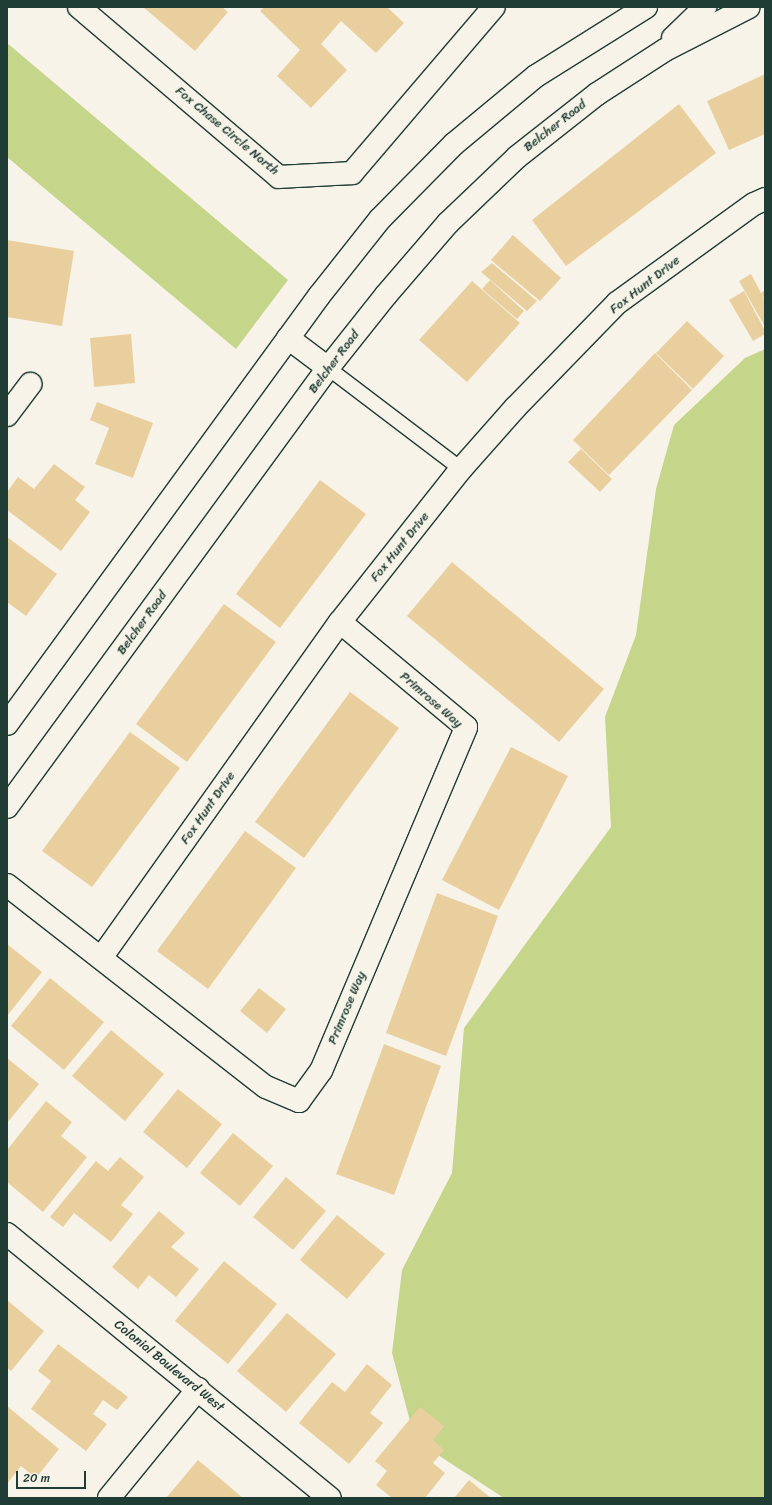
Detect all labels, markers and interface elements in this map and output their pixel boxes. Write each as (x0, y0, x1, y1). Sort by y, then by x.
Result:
street label: Fox Chase Circle North (171, 83, 283, 179)
street label: Belcher Road (521, 97, 589, 155)
street label: Fox Hunt Drive (607, 253, 683, 317)
street label: Belcher Road (305, 327, 363, 397)
street label: Fox Hunt Drive (367, 509, 433, 585)
street label: Belcher Road (114, 588, 170, 658)
street label: Primrose Way (397, 669, 465, 731)
street label: Fox Hunt Drive (177, 769, 239, 847)
street label: Primrose Way (325, 969, 369, 1047)
street label: Colonial Boulevard West (111, 1317, 227, 1415)
scale bar (18, 1463, 88, 1489)
text: 20 m (23, 1467, 50, 1489)

